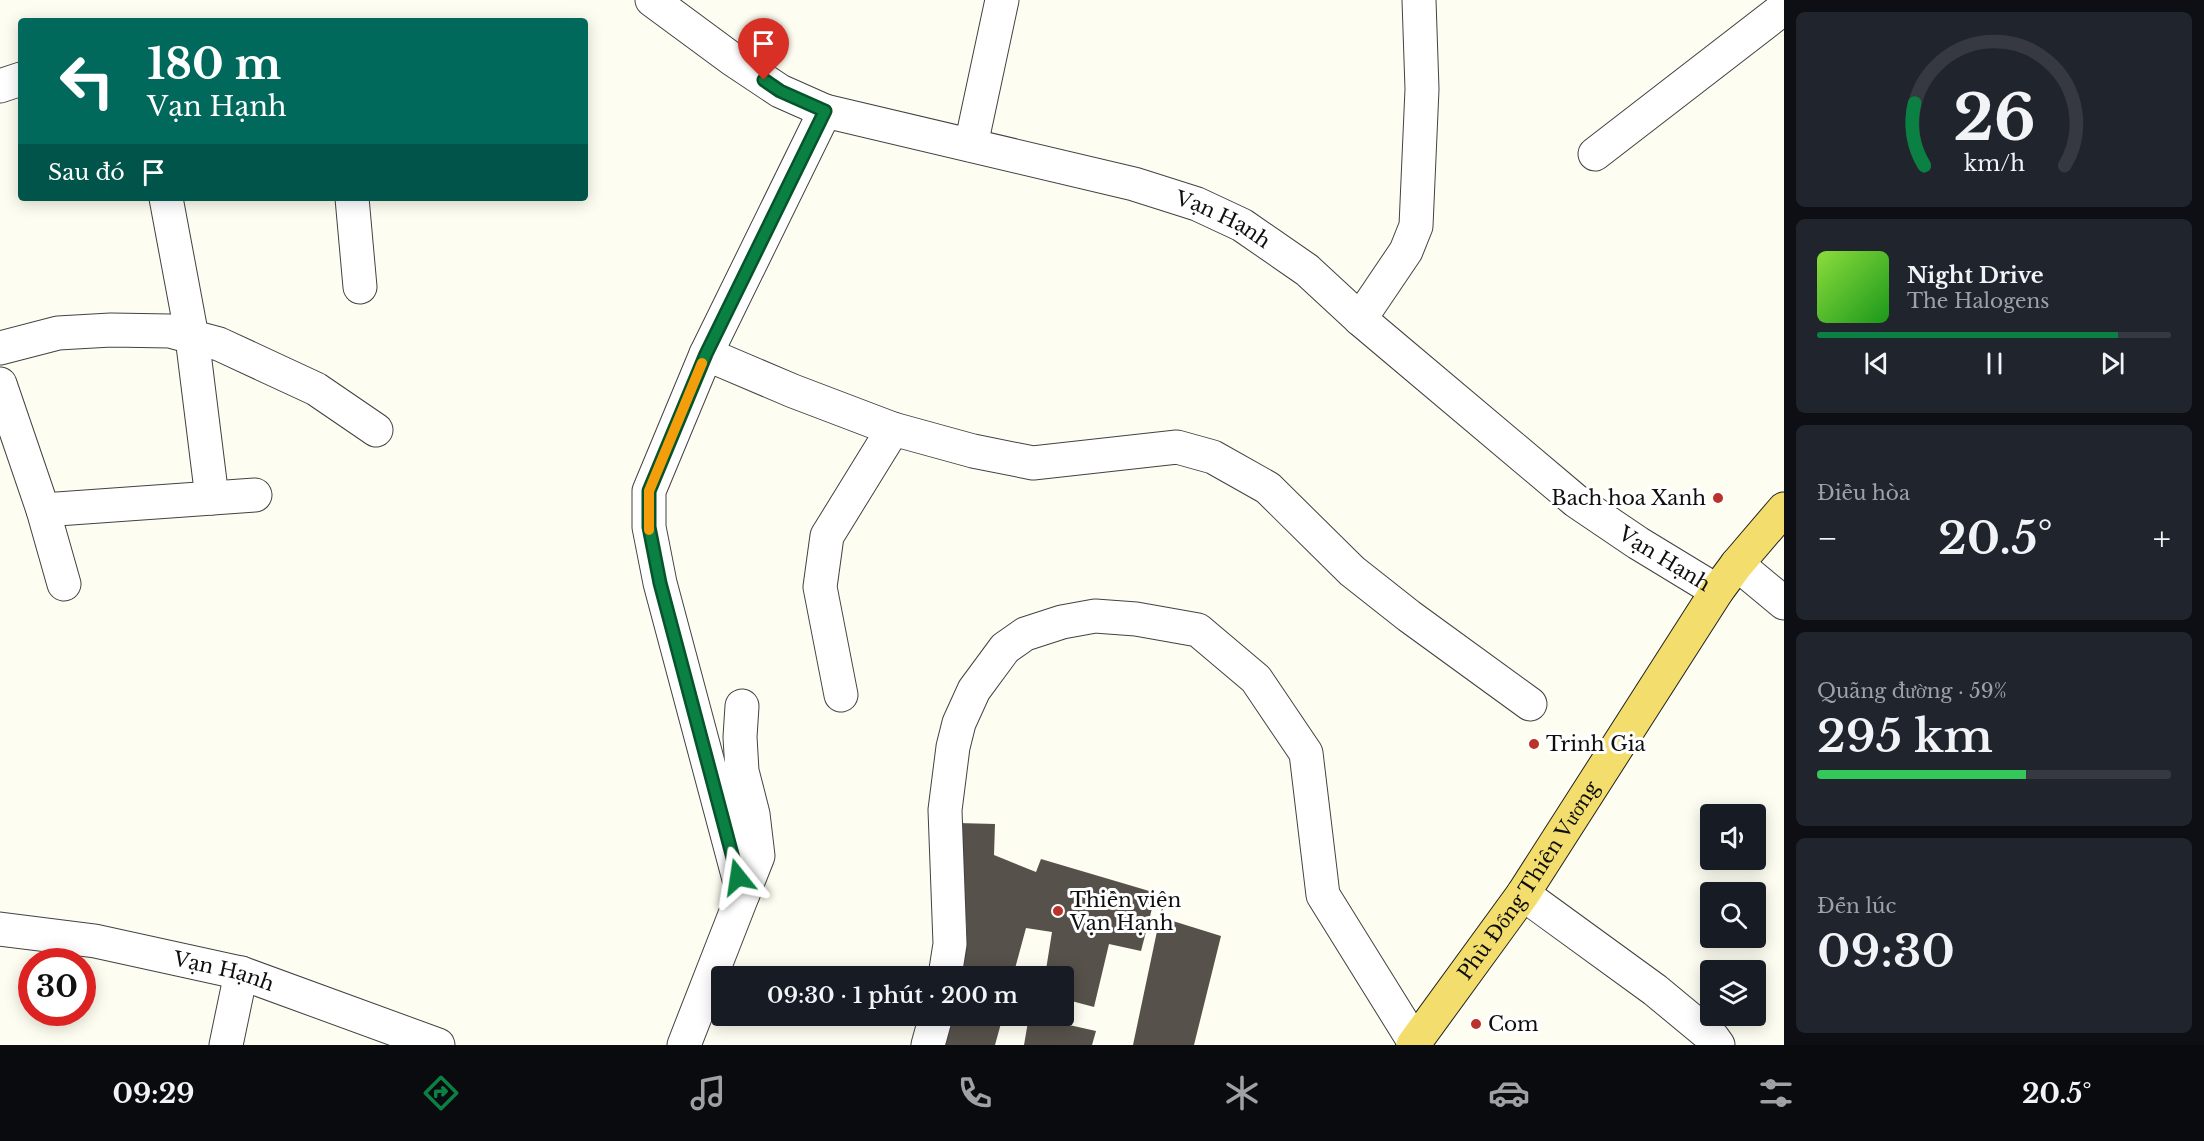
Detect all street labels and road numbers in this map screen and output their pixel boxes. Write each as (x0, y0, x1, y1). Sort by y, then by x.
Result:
street label: Vạn Hạnh (1172, 186, 1275, 253)
street label: Vạn Hạnh (1613, 521, 1715, 596)
street label: Phù Đổng Thiên Vương (1453, 776, 1605, 984)
street label: Vạn Hạnh (170, 946, 278, 996)

